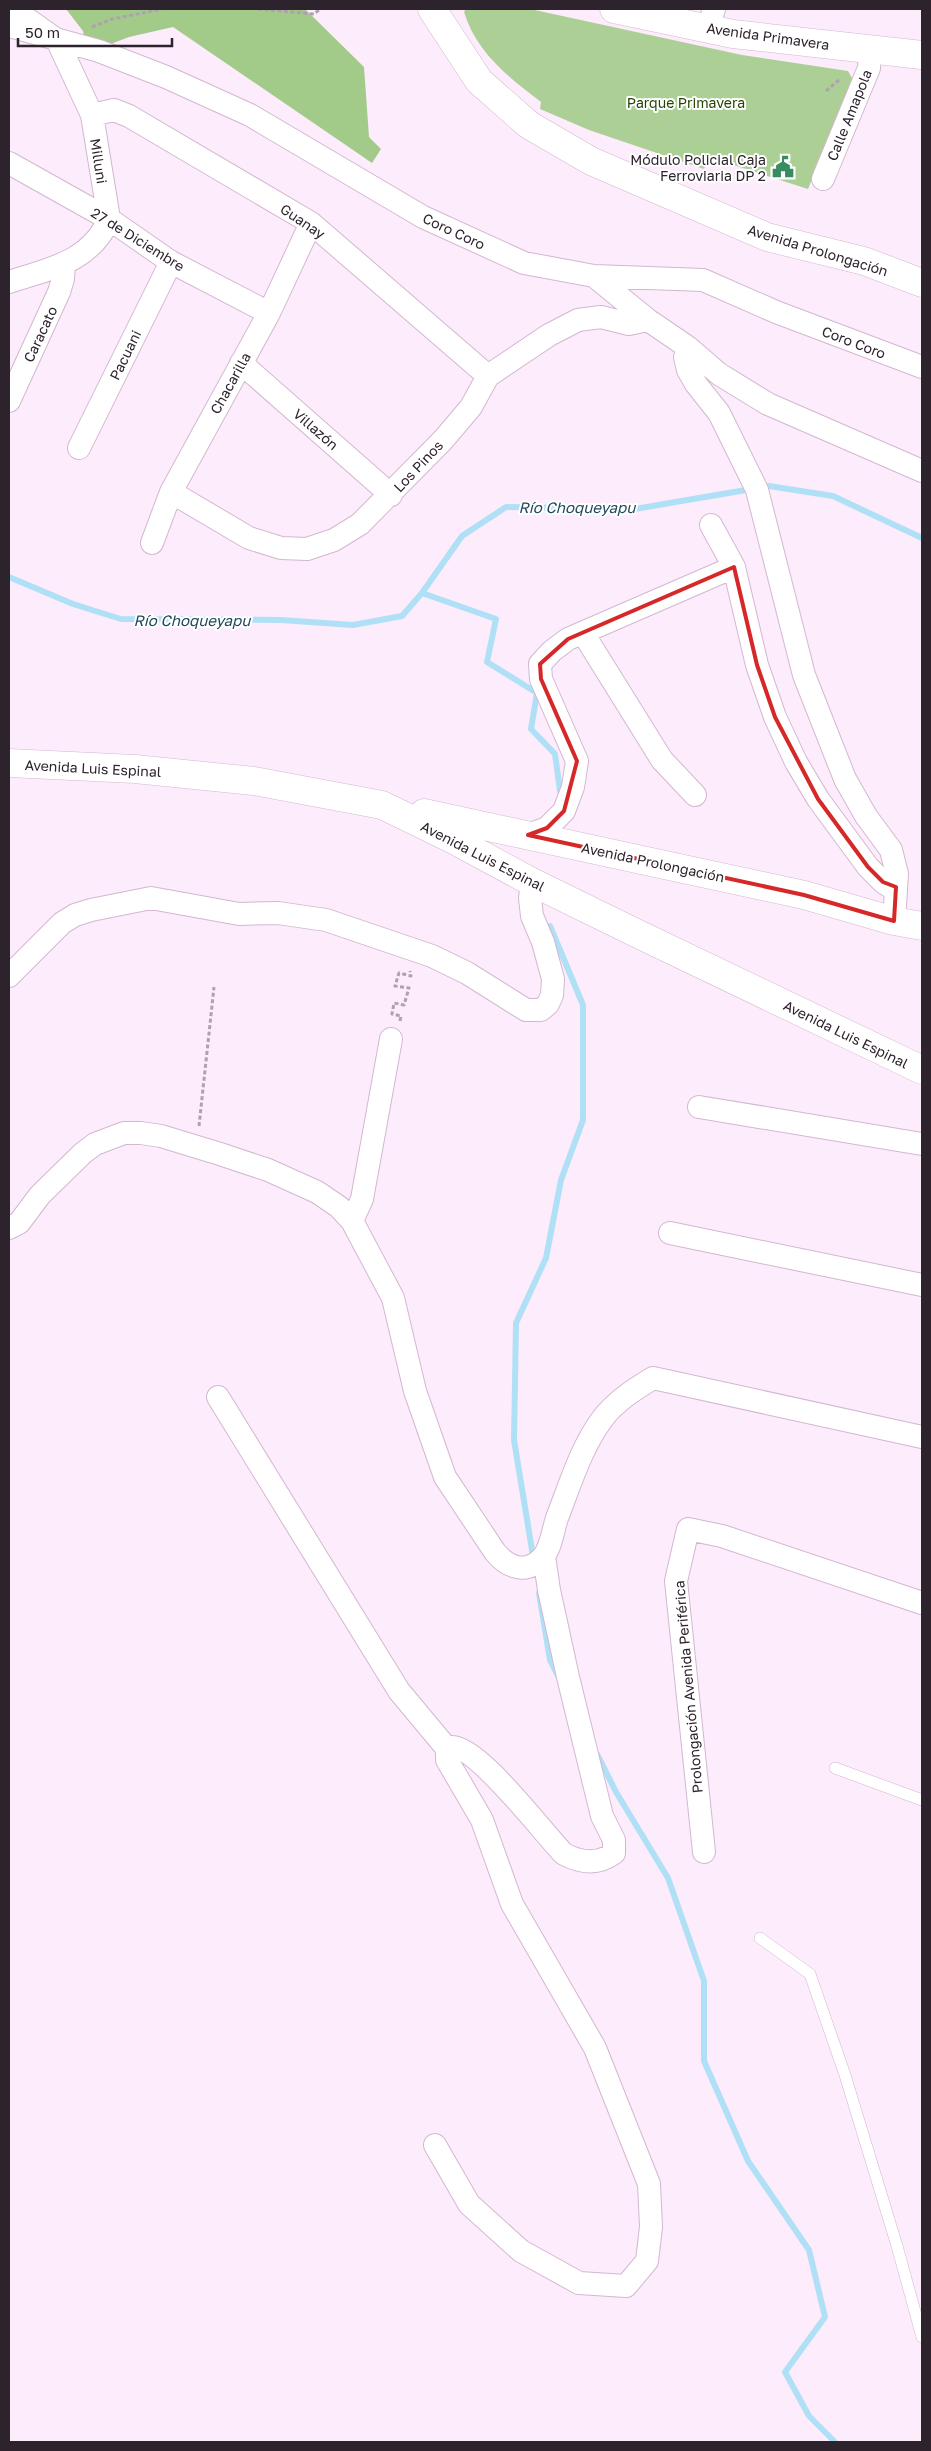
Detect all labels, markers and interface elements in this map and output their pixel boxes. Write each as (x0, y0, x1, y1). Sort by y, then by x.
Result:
scale bar (18, 15, 171, 47)
street label: Avenida Primavera (705, 19, 831, 53)
text: 50 m (25, 23, 60, 41)
street label: Calle Amapola (823, 67, 875, 163)
park label: Parque Primavera (627, 94, 745, 111)
street label: Milluni (87, 137, 111, 185)
place label: Módulo Policial Caja Ferroviaria DP 2 (630, 151, 766, 184)
public building icon: Módulo Policial Caja Ferroviaria DP 2 (770, 154, 796, 180)
street label: Guanay (277, 200, 329, 242)
street label: 27 de Diciembre (88, 204, 188, 274)
street label: Coro Coro (420, 209, 488, 253)
street label: Avenida Prolongación (746, 221, 890, 279)
street label: Caracato (20, 303, 60, 365)
street label: Coro Coro (820, 322, 888, 362)
street label: Pacuani (106, 327, 144, 383)
street label: Chacarilla (206, 349, 254, 417)
street label: Villazón (290, 405, 342, 453)
street label: Los Pinos (390, 437, 446, 495)
water label: Río Choqueyapu (519, 498, 636, 517)
water label: Río Choqueyapu (134, 611, 251, 630)
street label: Avenida Luis Espinal (24, 756, 162, 780)
street label: Avenida Luis Espinal (418, 817, 548, 895)
street label: Avenida Prolongación (580, 839, 726, 885)
street label: Avenida Luis Espinal (781, 996, 911, 1072)
street label: Prolongación Avenida Periférica (670, 1580, 706, 1794)

